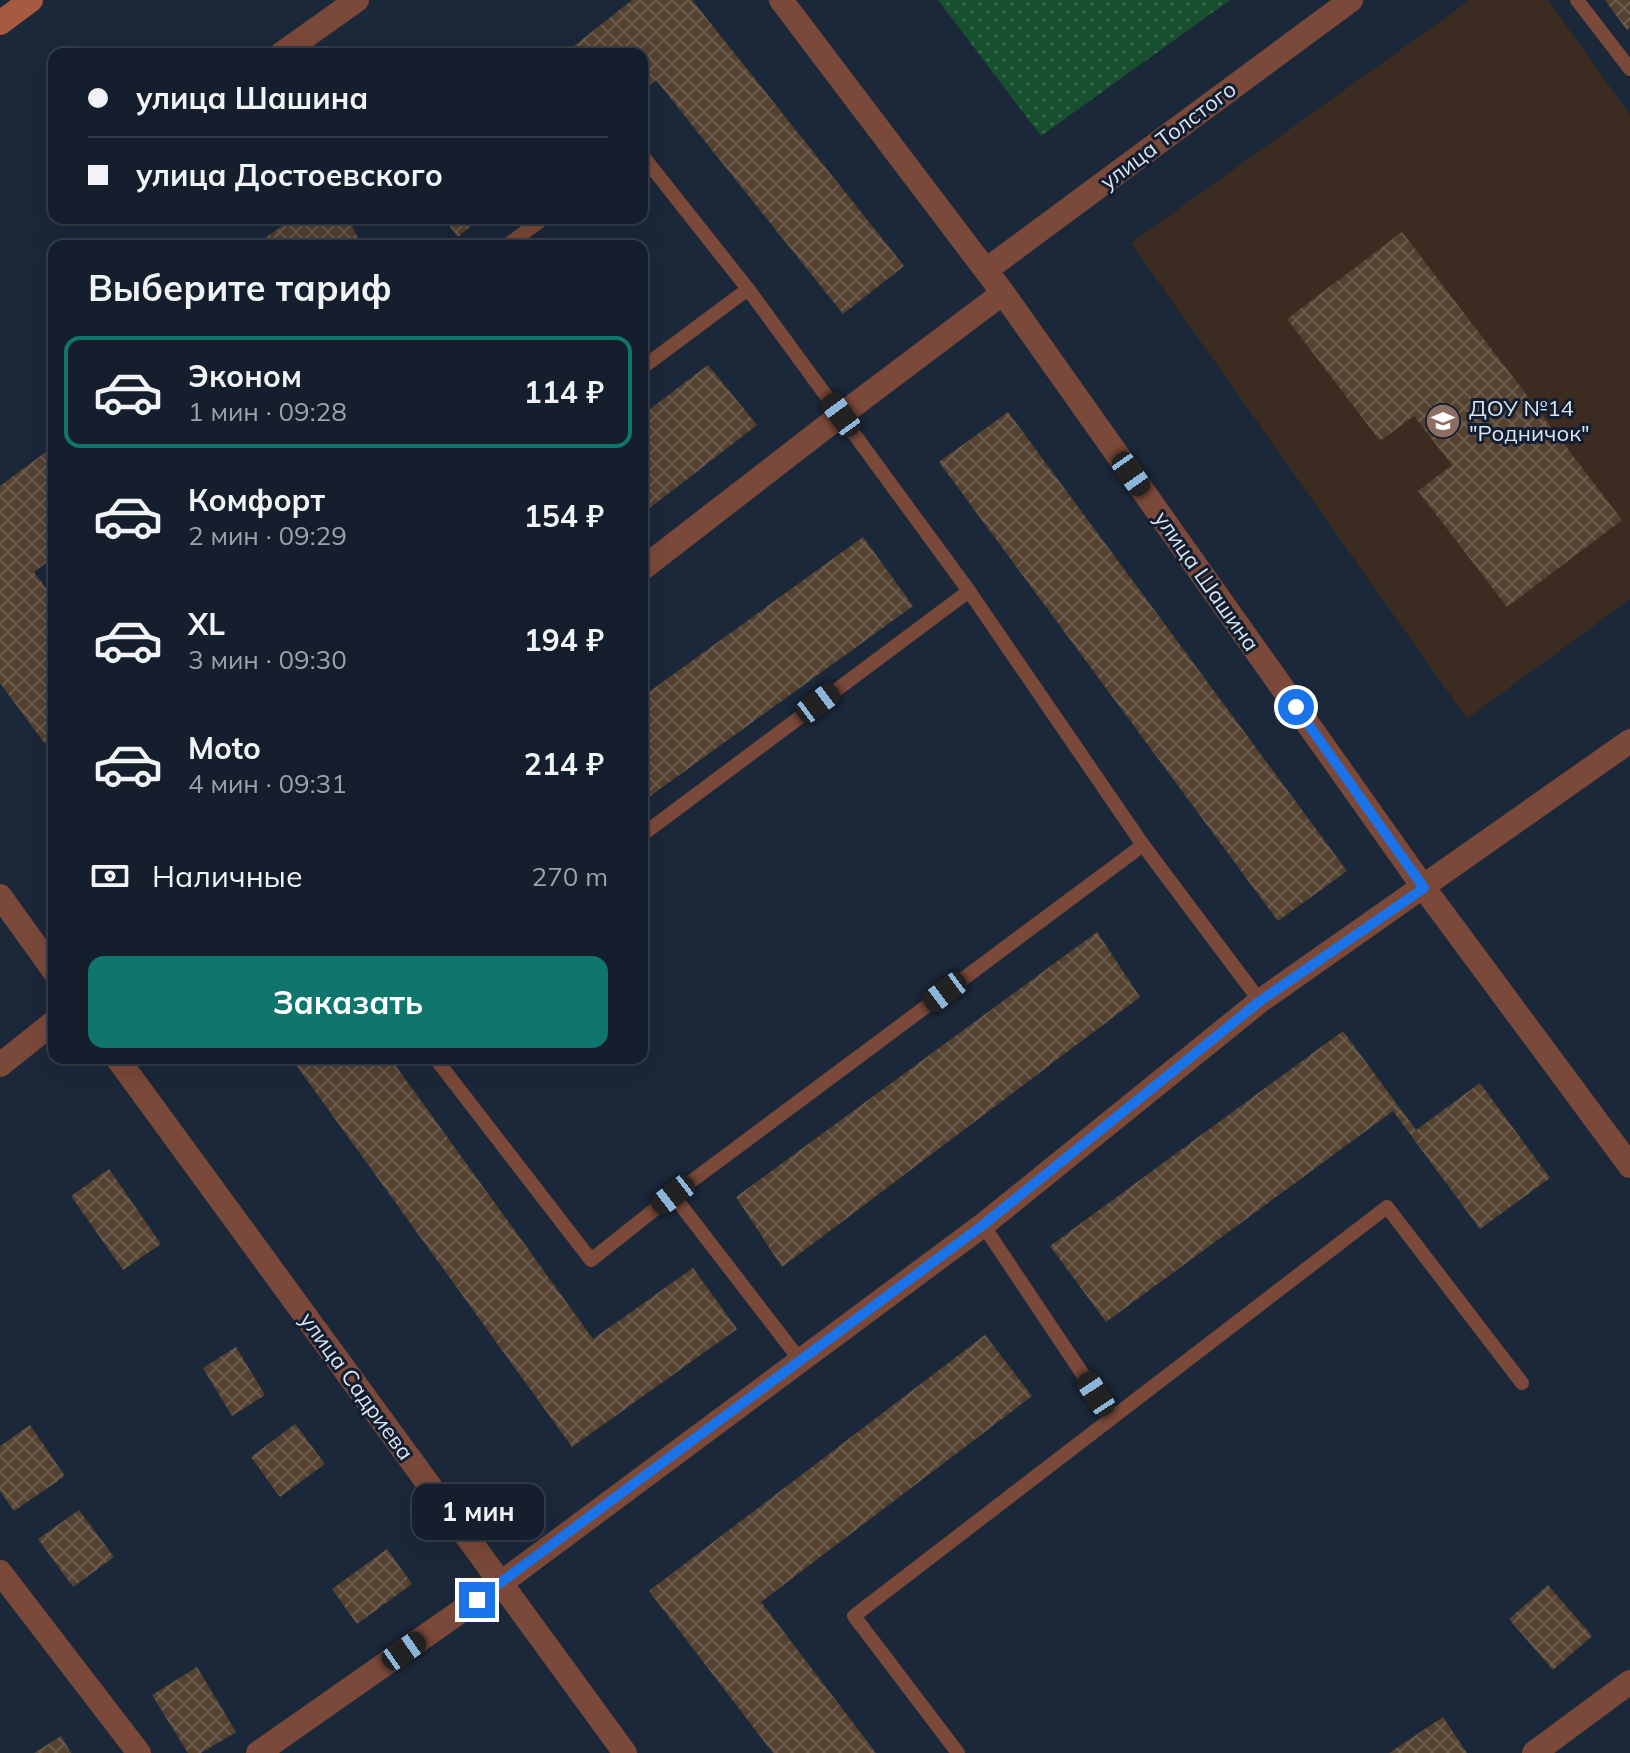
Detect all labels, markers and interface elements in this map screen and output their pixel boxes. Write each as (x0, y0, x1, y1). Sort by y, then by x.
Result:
street label: улица Толстого (1094, 75, 1242, 195)
text: улица Шашина (136, 79, 368, 117)
text: улица Достоевского (136, 156, 443, 194)
text: Выберите тариф (88, 265, 392, 310)
icon: car (92, 356, 164, 428)
text: Эконом (188, 357, 302, 395)
text: 114 ₽ (524, 373, 604, 411)
car (817, 389, 865, 441)
place label: ДОУ №14 "Родничок" (1469, 394, 1590, 447)
text: 1 мин · 09:28 (188, 395, 347, 428)
school or university icon: ДОУ №14 "Родничок" (1424, 402, 1462, 440)
car (1107, 447, 1155, 501)
icon: car (92, 480, 164, 552)
text: Комфорт (188, 481, 325, 519)
text: 154 ₽ (524, 497, 604, 535)
street label: улица Шашина (1148, 506, 1266, 656)
text: 2 мин · 09:29 (188, 519, 347, 552)
icon: car (92, 604, 164, 676)
text: XL (188, 605, 225, 643)
text: 194 ₽ (524, 621, 604, 659)
text: 3 мин · 09:30 (188, 643, 347, 676)
car (792, 679, 844, 727)
route start (1278, 689, 1314, 725)
icon: car (92, 728, 164, 800)
text: Moto (188, 729, 261, 767)
text: 214 ₽ (524, 745, 604, 783)
text: 4 мин · 09:31 (188, 767, 347, 800)
icon: cash (88, 854, 132, 898)
text: Наличные (152, 857, 303, 895)
text: 270 m (532, 860, 608, 893)
button: Заказать (88, 956, 608, 1048)
car (919, 968, 971, 1016)
car (647, 1171, 699, 1219)
street label: улица Садриева (294, 1307, 420, 1465)
car (1073, 1367, 1119, 1421)
callout: 1 мин (411, 1484, 543, 1540)
text: 1 мин (442, 1495, 514, 1528)
route end (459, 1582, 495, 1618)
car (377, 1627, 431, 1675)

